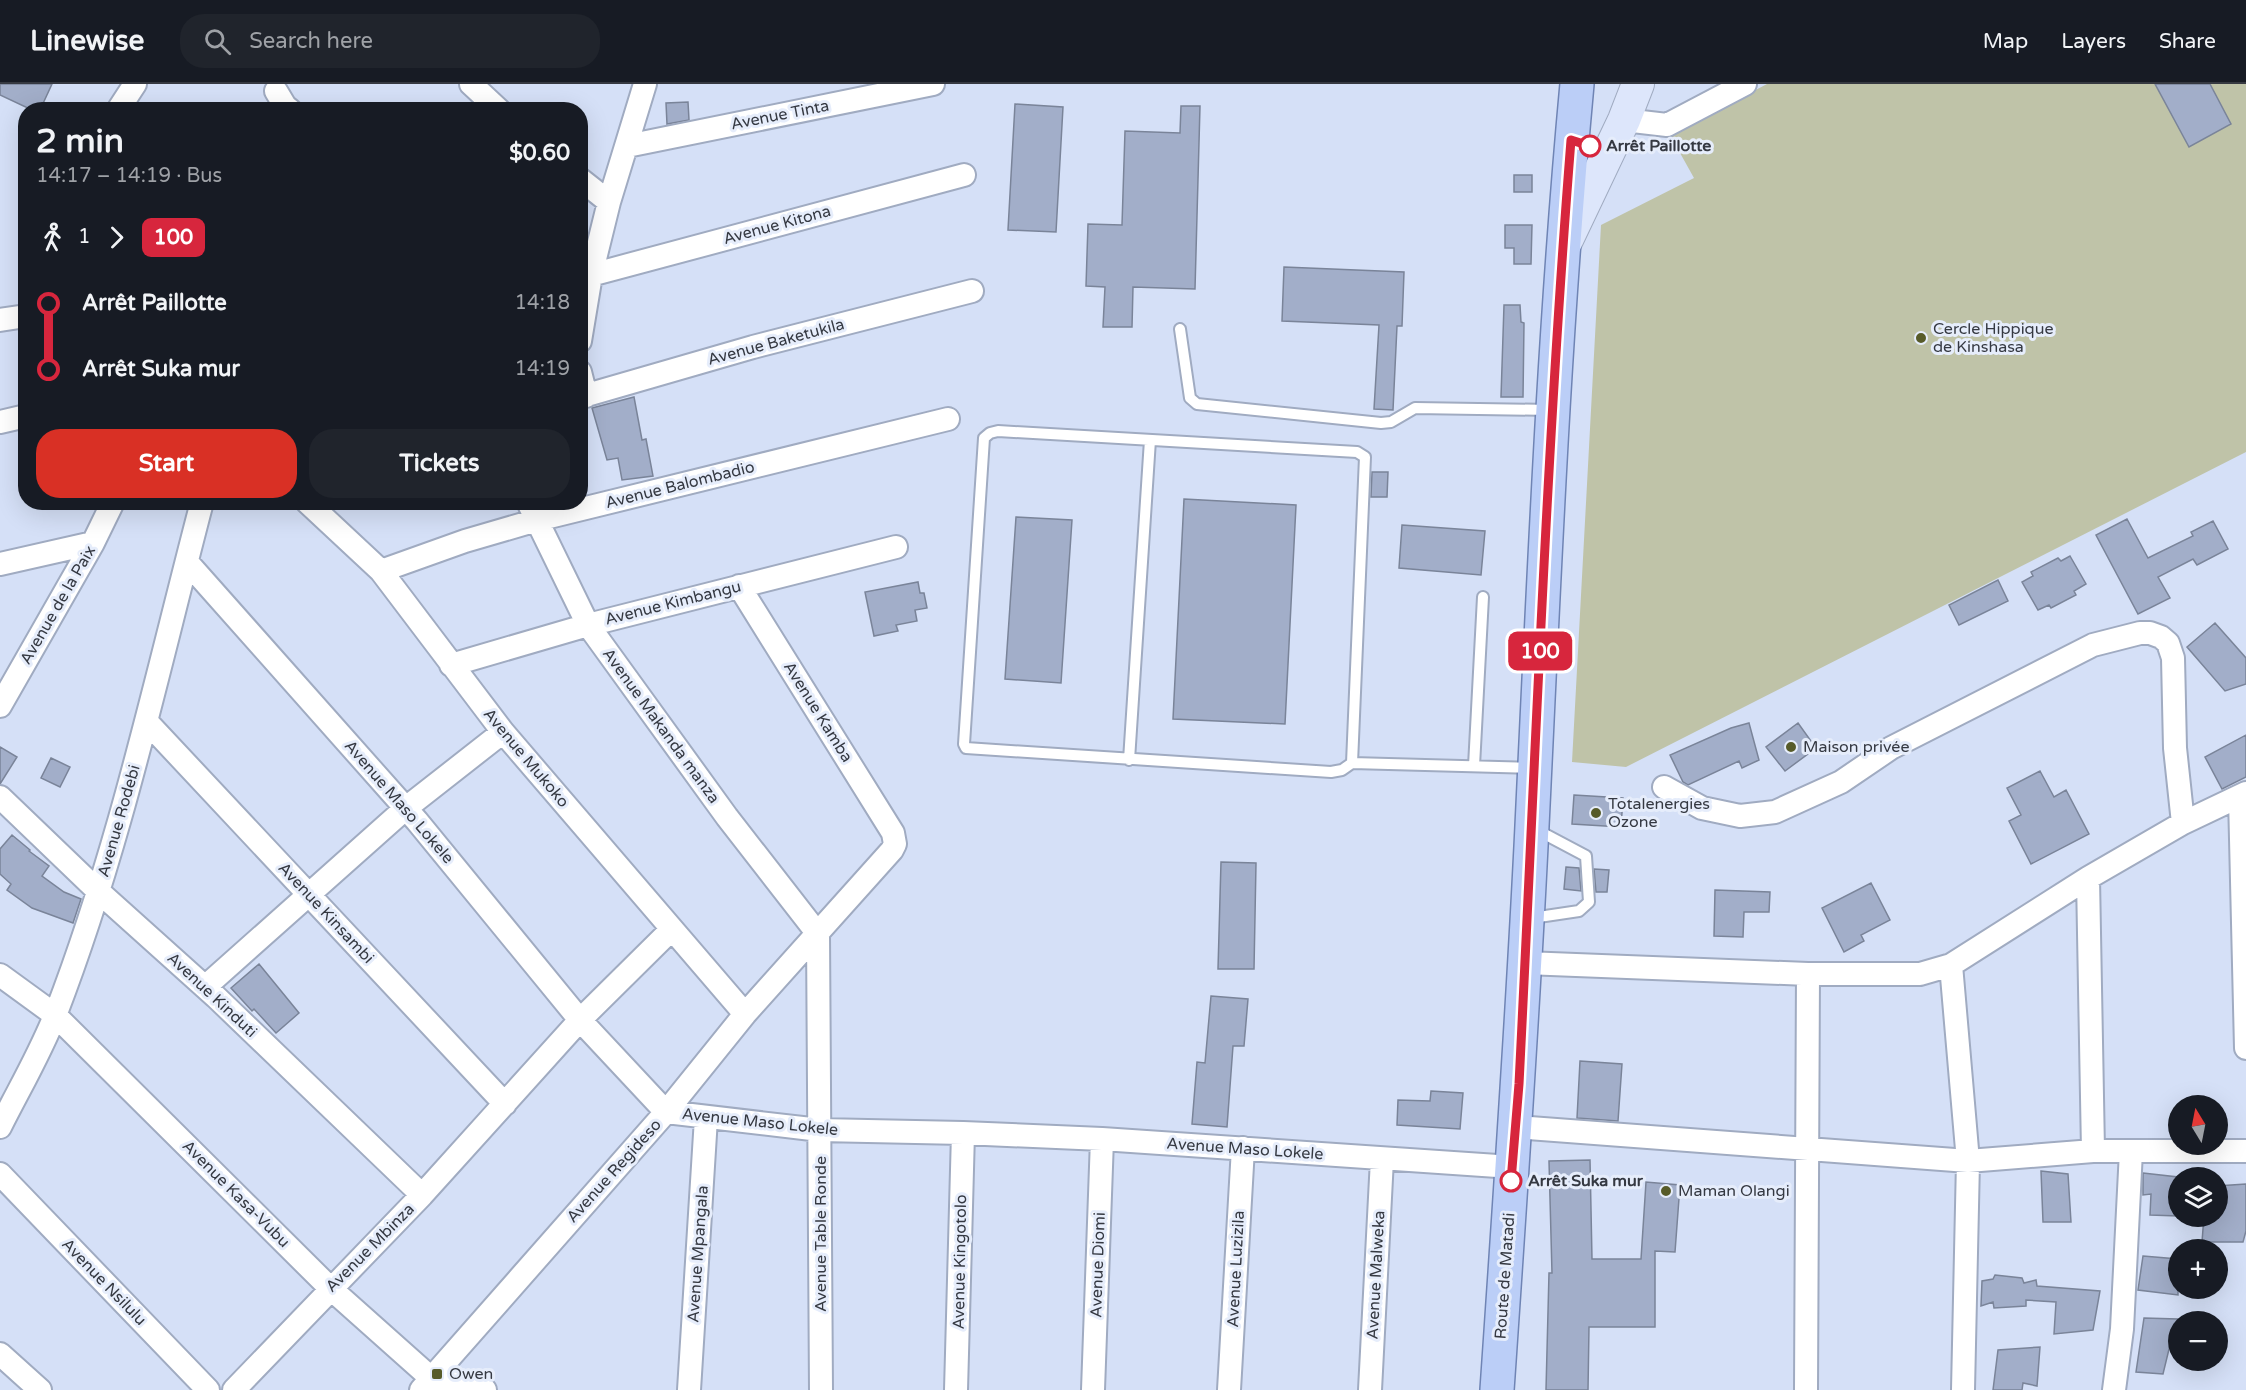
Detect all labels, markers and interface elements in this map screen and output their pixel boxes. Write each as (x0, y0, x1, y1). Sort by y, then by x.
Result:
search box (180, 14, 600, 68)
text: Linewise (30, 24, 144, 58)
icon: search (201, 25, 234, 58)
text: Search here (249, 28, 373, 54)
text: Map (1983, 29, 2028, 54)
text: Layers (2061, 29, 2126, 54)
text: Share (2159, 29, 2216, 54)
street label: Avenue Tinta (729, 96, 831, 134)
text: 2 min (36, 122, 124, 161)
marker: Arrêt Paillotte (1579, 135, 1601, 157)
place label: Arrêt Paillotte (1606, 136, 1711, 156)
text: $0.60 (509, 140, 570, 166)
text: 14:17 – 14:19 · Bus (36, 164, 222, 188)
street label: Avenue Kitona (721, 201, 833, 249)
icon: walk (36, 221, 69, 254)
icon: forward (100, 221, 133, 254)
text: 1 (78, 225, 91, 249)
text: 100 (154, 225, 193, 250)
text: Arrêt Paillotte (82, 290, 227, 316)
text: 14:18 (515, 291, 570, 315)
street label: Avenue Baketukila (705, 314, 847, 370)
place label: Cercle Hippique de Kinshasa (1933, 319, 2054, 357)
marker: Cercle Hippique de Kinshasa (1914, 331, 1928, 345)
text: Arrêt Suka mur (82, 356, 240, 382)
text: 14:19 (515, 357, 570, 381)
button: Start (36, 429, 297, 498)
button: Tickets (309, 429, 570, 498)
street label: Avenue Balombadio (603, 457, 757, 513)
street label: Avenue de la Paix (16, 542, 100, 668)
street label: Avenue Kimbangu (603, 576, 743, 630)
line badge: 100 (1506, 632, 1574, 670)
text: 100 (1520, 639, 1560, 664)
street label: Avenue Makanda manza (598, 645, 724, 807)
street label: Avenue Kamba (779, 658, 857, 766)
street label: Avenue Mukoko (479, 704, 573, 812)
street label: Avenue Maso Lokele (340, 736, 458, 868)
place label: Maison privée (1803, 737, 1909, 757)
marker: Maison privée (1784, 740, 1798, 754)
street label: Avenue Rodebi (93, 763, 145, 879)
place label: Totalenergies Ozone (1608, 794, 1710, 832)
marker: Totalenergies Ozone (1589, 806, 1603, 820)
street label: Avenue Kinsambi (274, 858, 378, 968)
street label: Avenue Kinduti (163, 948, 261, 1042)
north arrow (2168, 1095, 2228, 1155)
map controls (2168, 1095, 2228, 1371)
street label: Avenue Maso Lokele (681, 1104, 839, 1140)
street label: Avenue Regideso (562, 1115, 666, 1227)
street label: Avenue Maso Lokele (1166, 1134, 1324, 1164)
street label: Avenue Kasa-Vubu (178, 1136, 294, 1252)
street label: Avenue Table Ronde (811, 1156, 831, 1312)
button: layers (2168, 1167, 2228, 1227)
marker: Arrêt Suka mur (1500, 1170, 1522, 1192)
place label: Arrêt Suka mur (1528, 1171, 1644, 1191)
place label: Maman Olangi (1678, 1181, 1790, 1201)
marker: Maman Olangi (1659, 1184, 1673, 1198)
street label: Avenue Mpangala (683, 1185, 713, 1323)
street label: Avenue Kingotolo (949, 1194, 971, 1330)
street label: Avenue Mbinza (321, 1199, 419, 1297)
street label: Avenue Luzizila (1223, 1210, 1249, 1328)
street label: Avenue Malweka (1363, 1210, 1389, 1340)
street label: Avenue Diomi (1086, 1212, 1110, 1318)
street label: Route de Matadi (1491, 1212, 1519, 1340)
street label: Avenue Nsilulu (57, 1234, 151, 1330)
button: + (2168, 1239, 2228, 1299)
button: − (2168, 1311, 2228, 1371)
place label: Owen (449, 1364, 493, 1384)
marker: Owen (430, 1367, 444, 1381)

